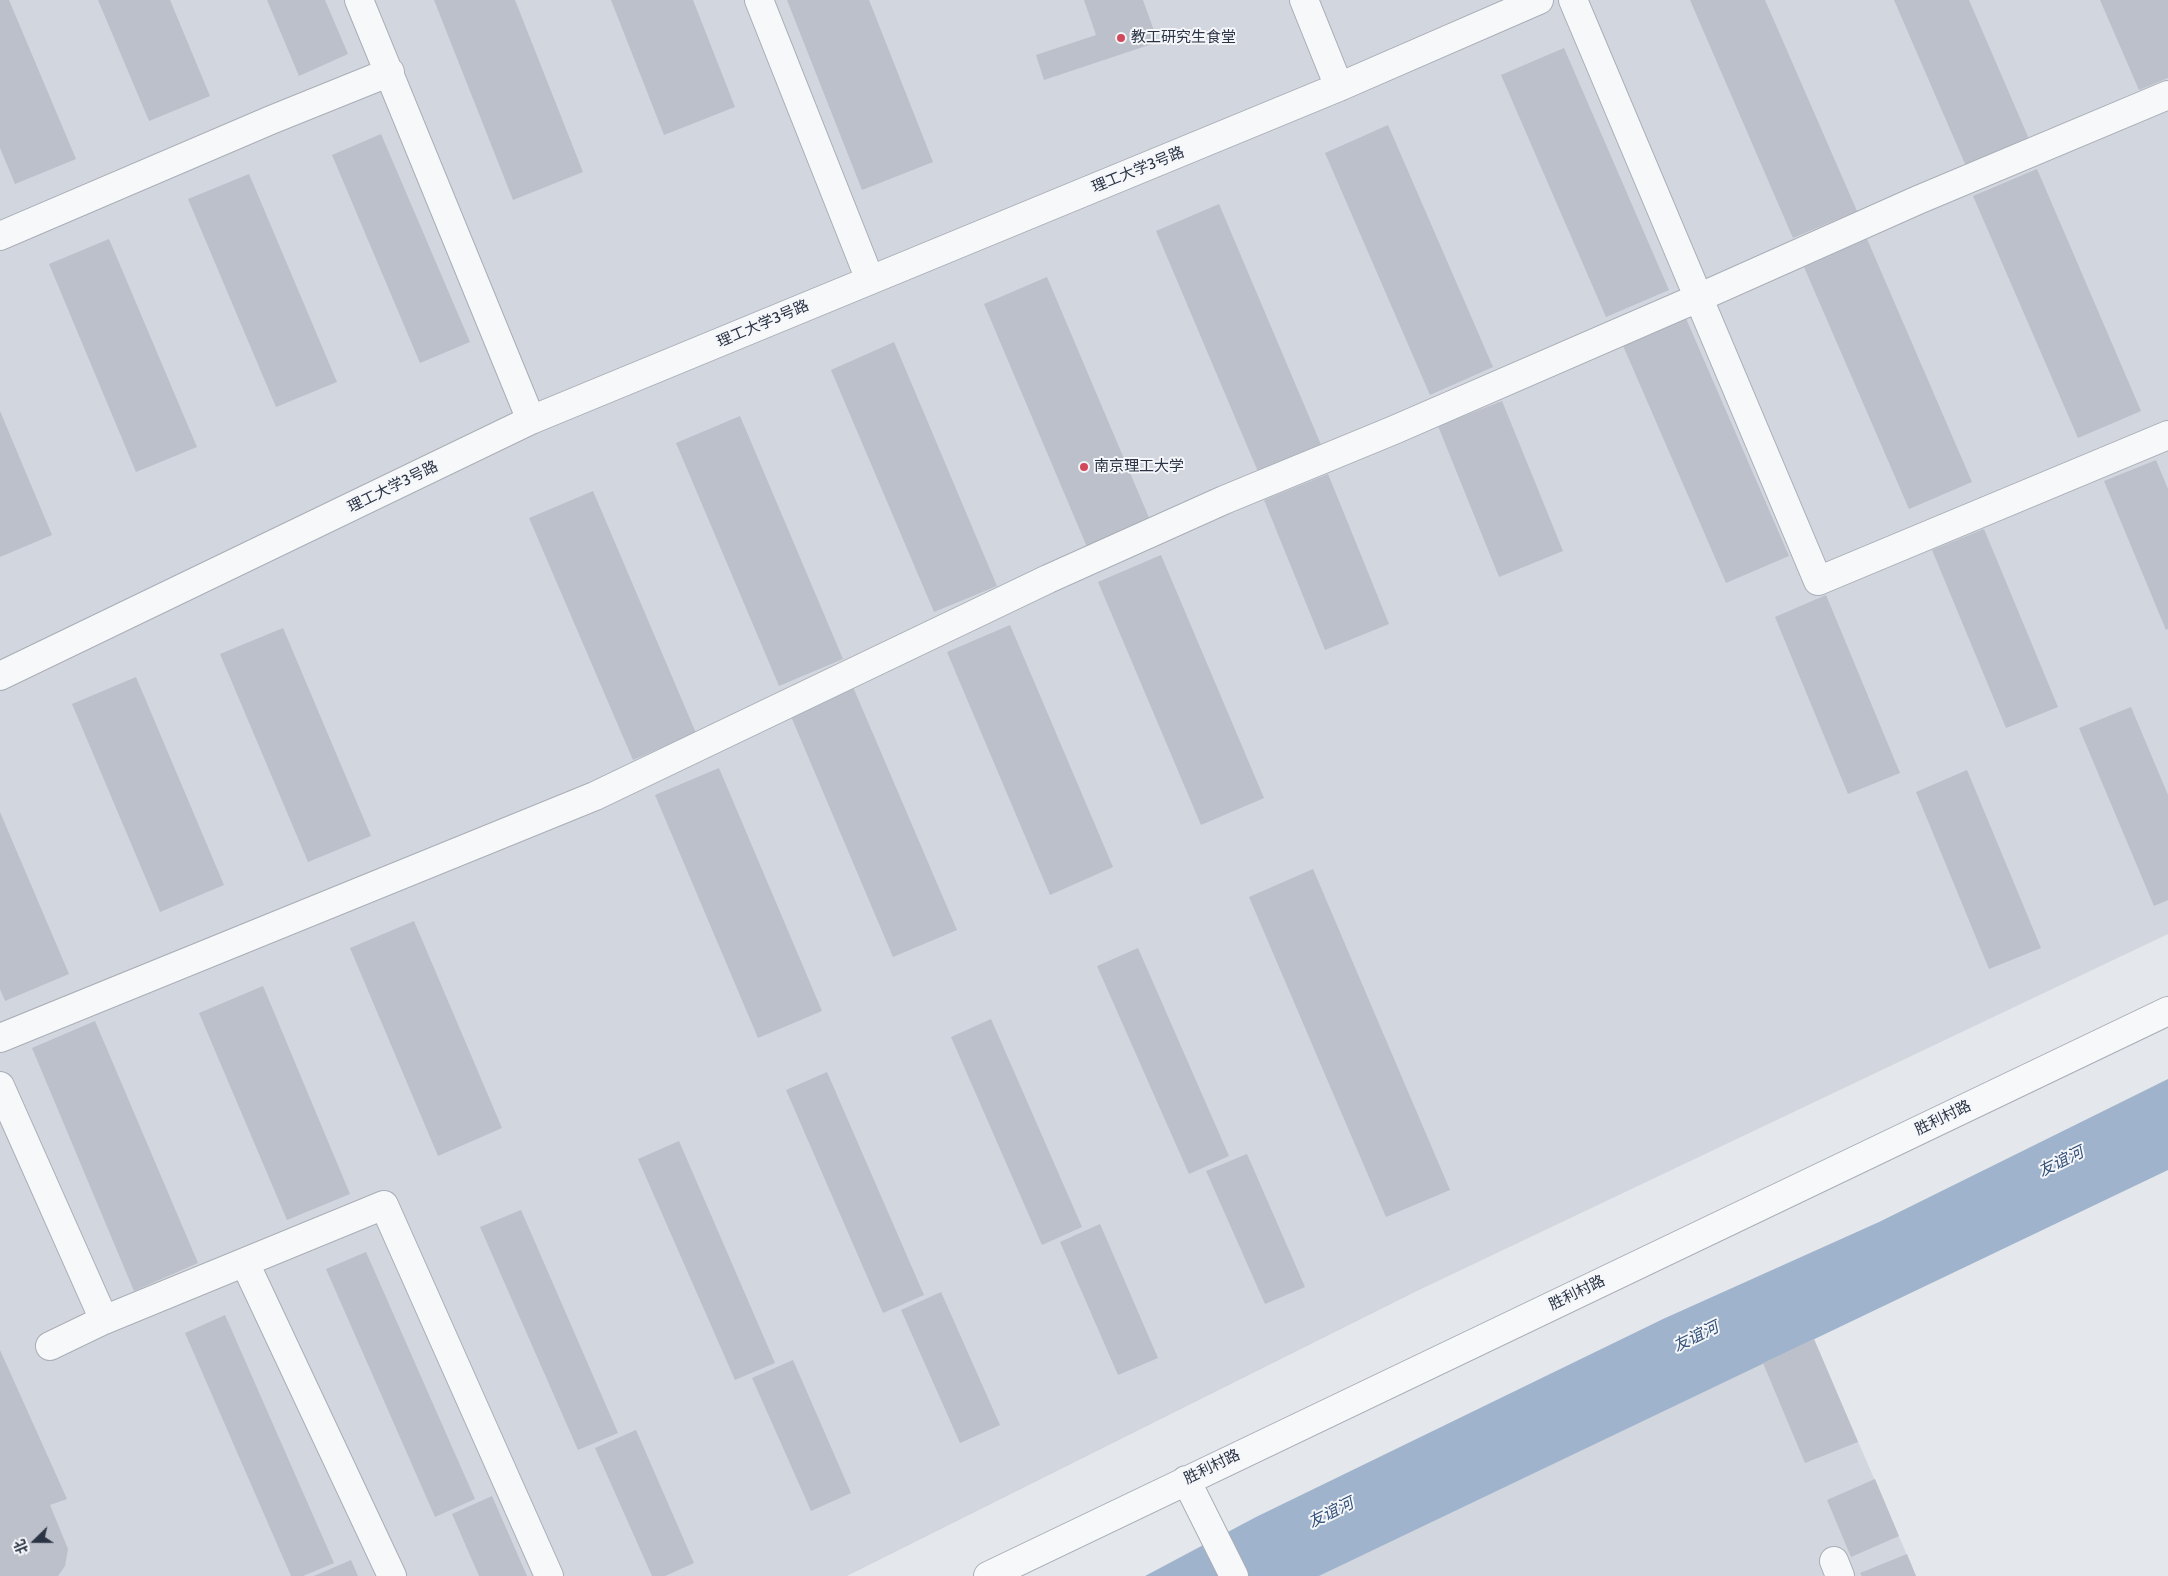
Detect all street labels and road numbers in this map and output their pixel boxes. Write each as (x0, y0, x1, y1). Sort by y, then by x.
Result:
street label: 理工大学3号路 (1089, 143, 1187, 197)
street label: 理工大学3号路 (714, 297, 812, 351)
street label: 理工大学3号路 (345, 457, 441, 517)
street label: 胜利村路 (1912, 1097, 1974, 1139)
street label: 胜利村路 (1546, 1272, 1608, 1314)
street label: 胜利村路 (1181, 1446, 1243, 1488)

